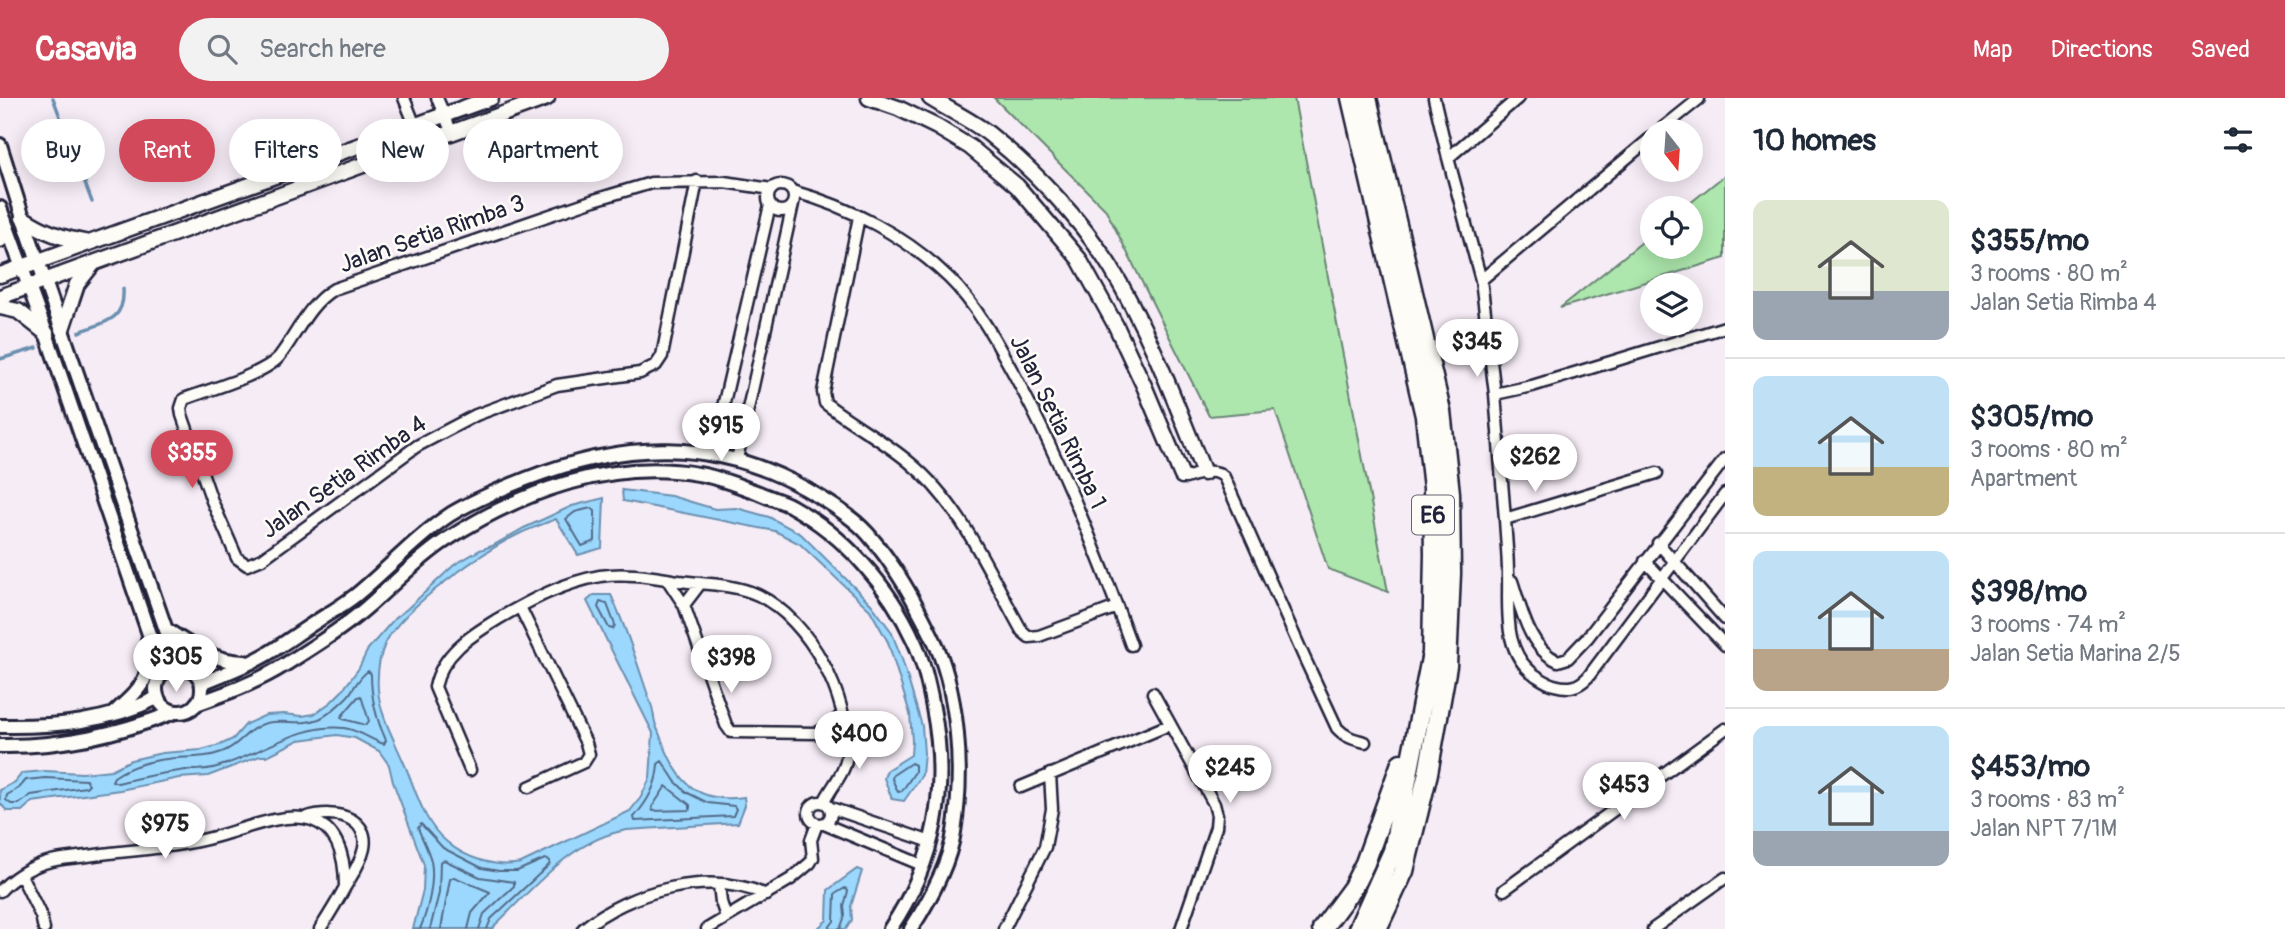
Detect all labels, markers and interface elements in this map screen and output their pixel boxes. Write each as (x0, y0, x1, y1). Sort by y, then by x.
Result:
search box (179, 18, 669, 81)
text: Casavia (35, 29, 137, 70)
icon: search (203, 30, 241, 68)
text: Search here (259, 33, 386, 65)
text: Map (1973, 35, 2013, 64)
text: Directions (2051, 35, 2152, 64)
text: Saved (2190, 35, 2250, 64)
chip: Buy (21, 119, 105, 182)
chip: Rent (119, 119, 215, 182)
chip: Filters (229, 119, 342, 182)
chip: New (356, 119, 449, 182)
chip: Apartment (463, 119, 623, 182)
north arrow (1640, 119, 1703, 182)
map controls (1640, 119, 1703, 336)
icon: filters (2219, 121, 2257, 159)
text: 10 homes (1753, 122, 1876, 159)
street label: Jalan Setia Rimba 3 (335, 189, 529, 279)
button: locate (1640, 196, 1703, 259)
text: $355/mo (1970, 222, 2089, 259)
icon: home (1809, 228, 1893, 312)
text: 3 rooms · 80 m² (1970, 259, 2128, 288)
button: layers (1640, 273, 1703, 336)
text: Jalan Setia Rimba 4 (1970, 288, 2157, 317)
pin: $345 (1436, 320, 1518, 379)
text: $345 (1451, 327, 1503, 356)
street label: Jalan Setia Rimba 1 (1003, 330, 1113, 514)
text: $305/mo (1970, 398, 2093, 435)
pin: $915 (680, 404, 762, 463)
icon: home (1809, 404, 1893, 488)
street label: Jalan Setia Rimba 4 (256, 409, 432, 545)
text: $915 (698, 411, 744, 440)
pin: $355 (151, 430, 233, 490)
pin: $262 (1494, 434, 1576, 494)
text: 3 rooms · 80 m² (1970, 435, 2128, 464)
text: $355 (167, 438, 217, 467)
text: $262 (1509, 442, 1561, 471)
text: Apartment (1970, 464, 2077, 493)
road number: E6 (1412, 496, 1454, 534)
text: $398/mo (1970, 573, 2087, 610)
icon: home (1809, 579, 1893, 663)
text: 3 rooms · 74 m² (1970, 610, 2126, 639)
pin: $305 (135, 634, 217, 694)
pin: $398 (690, 636, 772, 695)
text: Jalan Setia Marina 2/5 (1970, 639, 2181, 668)
text: $305 (149, 642, 203, 671)
text: $398 (707, 643, 755, 672)
pin: $400 (818, 712, 900, 771)
text: $400 (830, 719, 888, 748)
pin: $245 (1189, 746, 1271, 805)
text: $453/mo (1970, 748, 2090, 785)
text: $245 (1204, 753, 1256, 782)
icon: home (1809, 754, 1893, 838)
pin: $453 (1583, 762, 1665, 822)
text: $453 (1598, 770, 1650, 799)
text: 3 rooms · 83 m² (1970, 785, 2125, 814)
pin: $975 (124, 802, 206, 861)
text: $975 (141, 809, 189, 838)
text: Jalan NPT 7/1M (1970, 814, 2117, 843)

